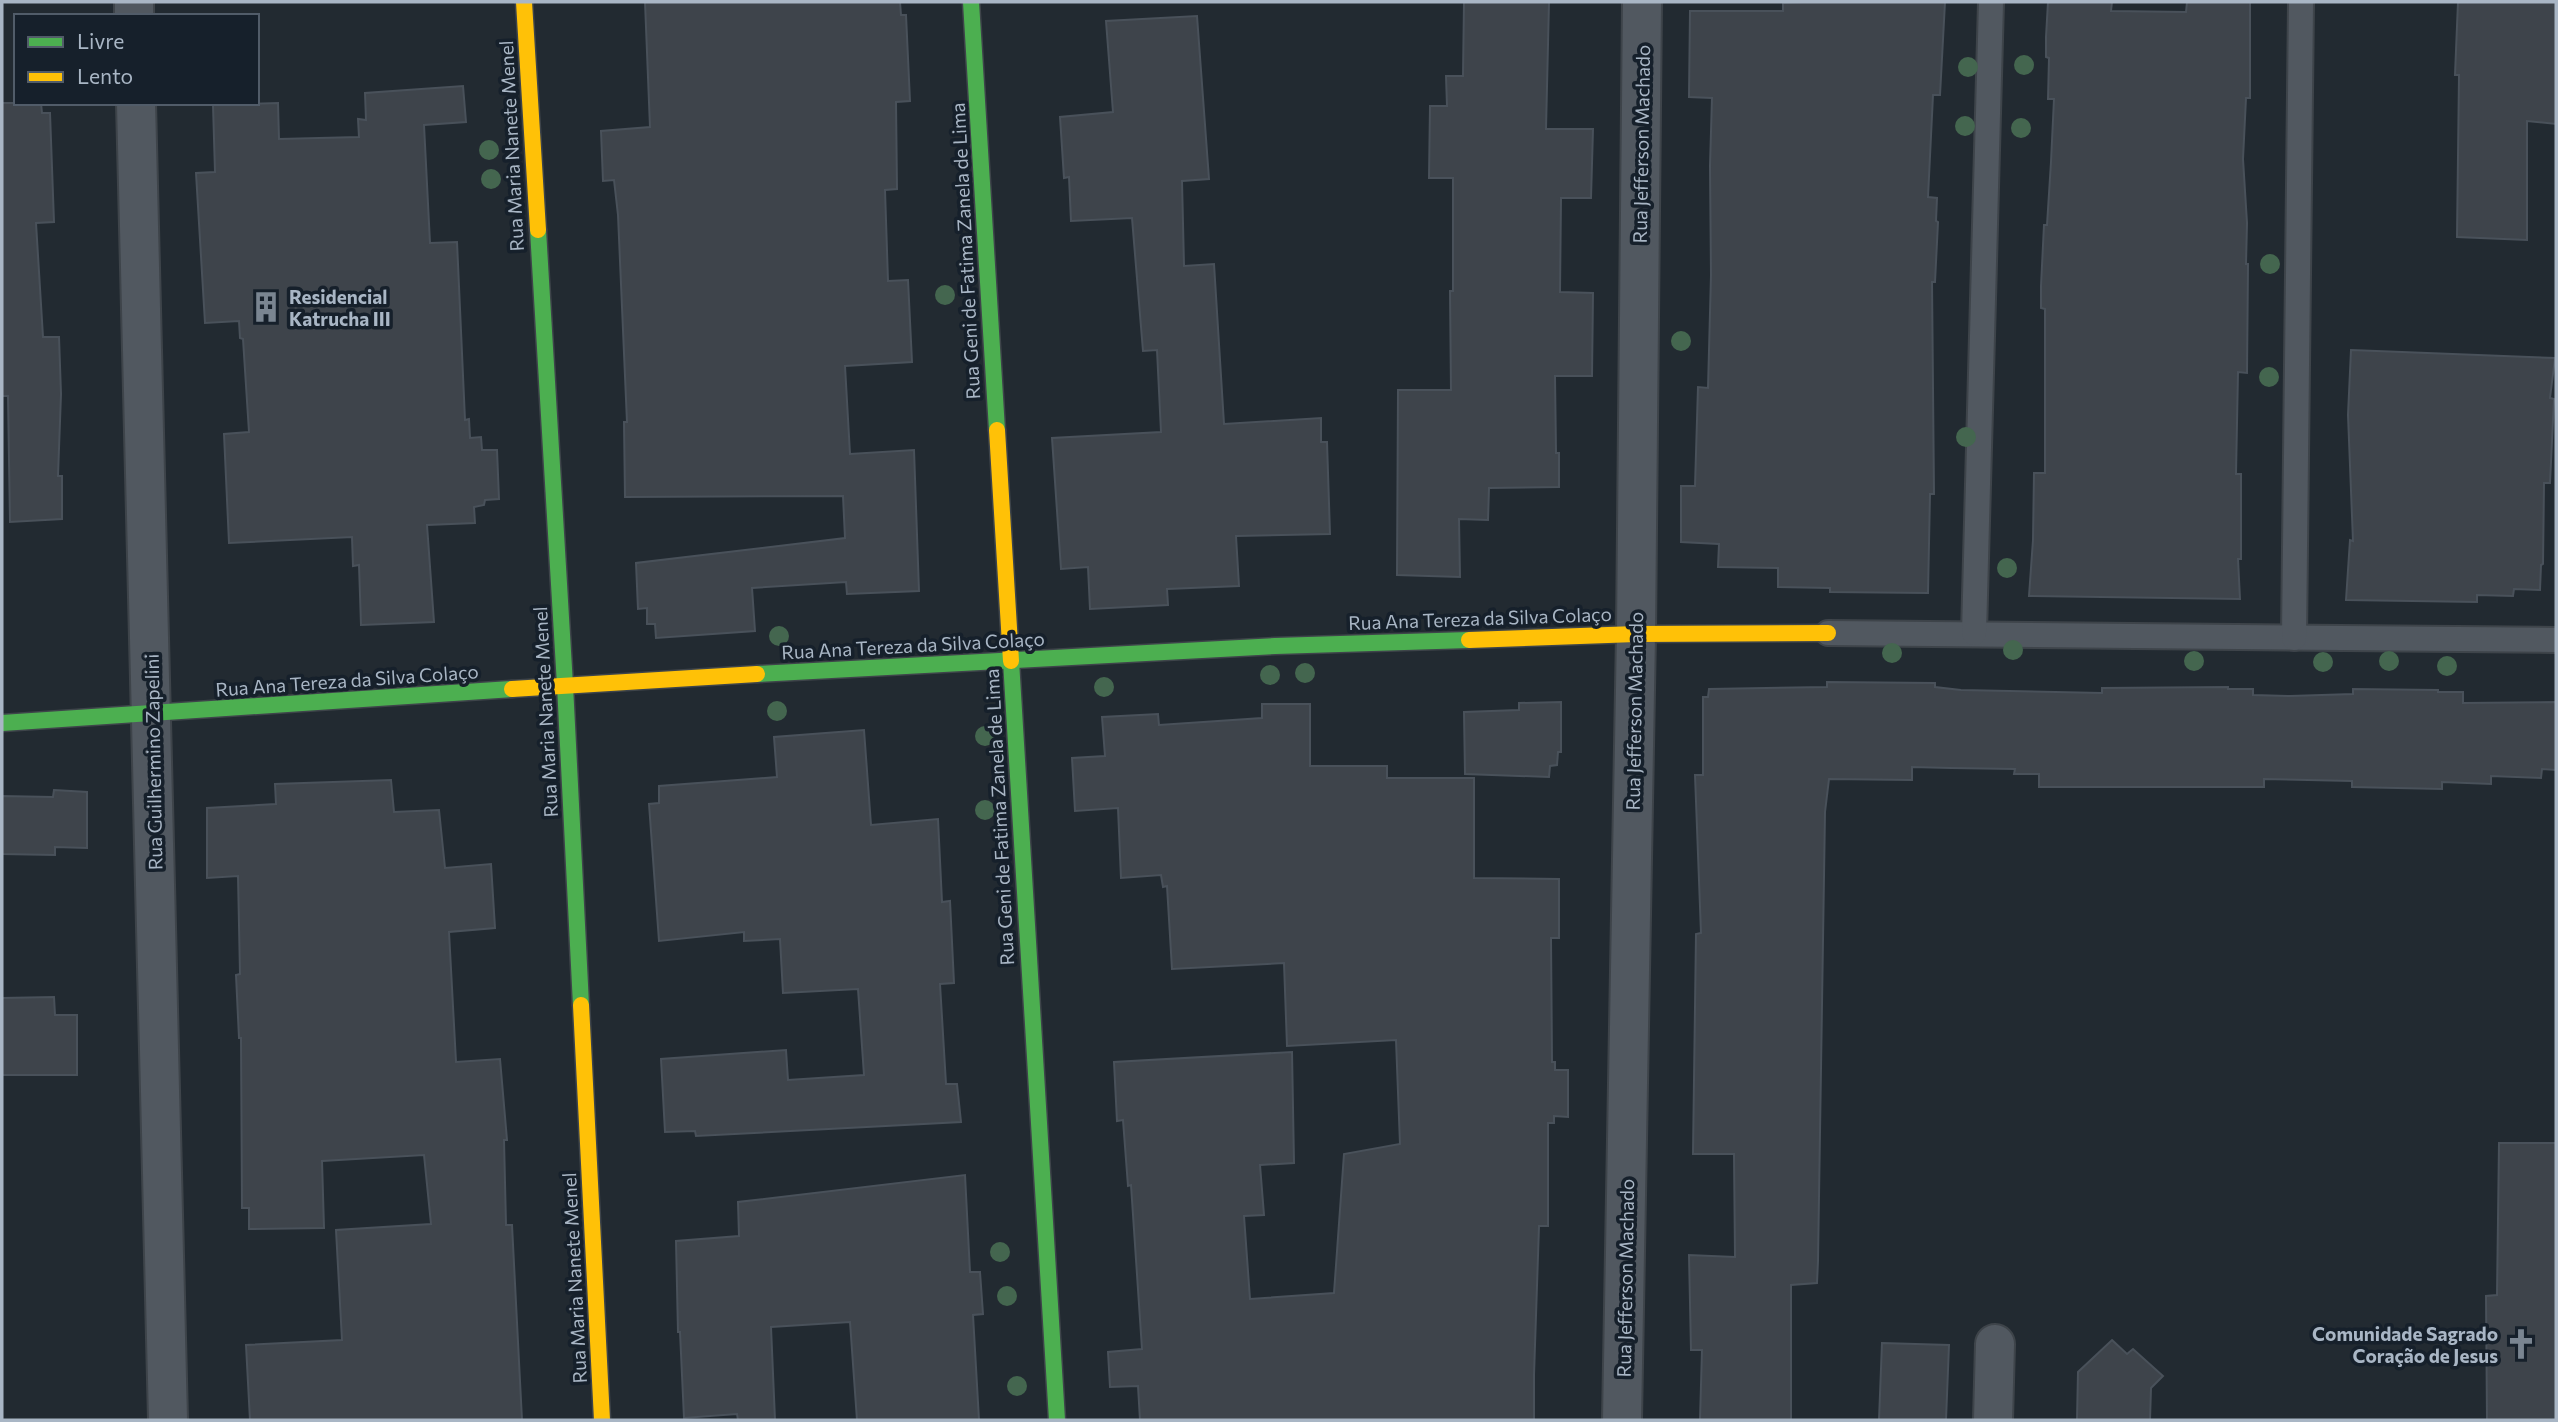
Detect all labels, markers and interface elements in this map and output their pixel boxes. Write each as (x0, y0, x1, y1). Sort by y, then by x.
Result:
legend (14, 14, 259, 105)
text: Livre (77, 28, 124, 53)
street label: Rua Maria Nanete Menel (494, 40, 528, 252)
street label: Rua Jefferson Machado (1628, 44, 1654, 244)
text: Lento (77, 63, 133, 88)
street label: Rua Geni de Fatima Zanela de Lima (946, 102, 984, 400)
place label: Residencial Katrucha III (289, 285, 391, 330)
building icon: Residencial Katrucha III (249, 290, 283, 324)
street label: Rua Ana Tereza da Silva Colaço (1348, 602, 1612, 634)
street label: Rua Maria Nanete Menel (528, 606, 562, 818)
street label: Rua Jefferson Machado (1621, 611, 1647, 811)
street label: Rua Ana Tereza da Silva Colaço (781, 627, 1045, 663)
street label: Rua Guilhermino Zapelini (140, 654, 166, 870)
street label: Rua Ana Tereza da Silva Colaço (215, 659, 479, 701)
street label: Rua Geni de Fatima Zanela de Lima (980, 668, 1018, 966)
street label: Rua Maria Nanete Menel (557, 1172, 591, 1384)
street label: Rua Jefferson Machado (1612, 1178, 1638, 1378)
place label: Comunidade Sagrado Coração de Jesus (2312, 1322, 2498, 1367)
church icon: Comunidade Sagrado Coração de Jesus (2504, 1327, 2538, 1361)

